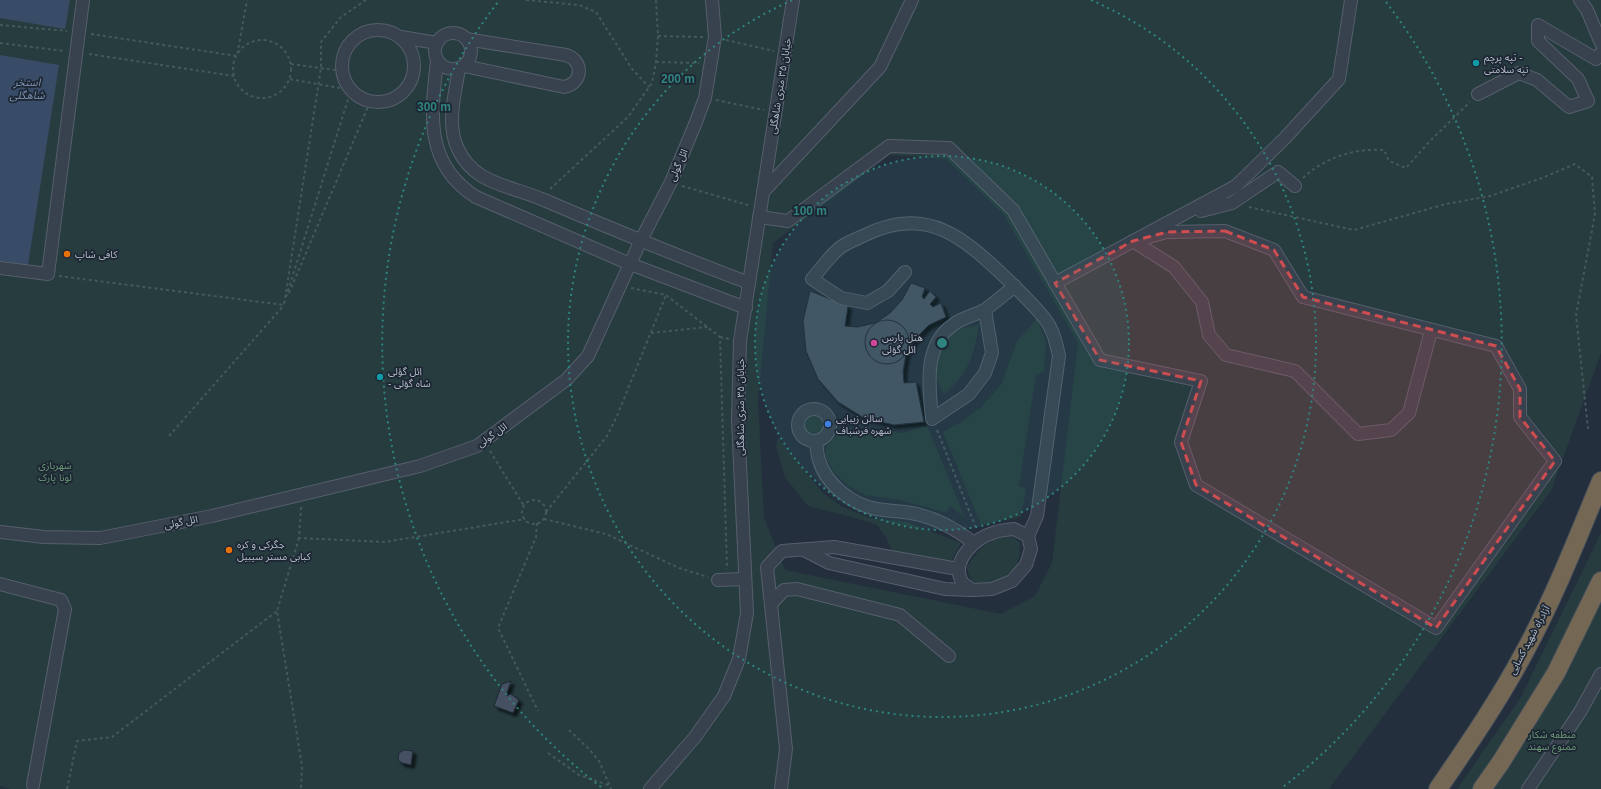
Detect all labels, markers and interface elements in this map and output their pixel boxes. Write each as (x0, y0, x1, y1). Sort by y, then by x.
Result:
street label: خیابان ۳۵ متری شاهگلی (767, 37, 794, 135)
place label: تپه پرچم - تپه سلامتی (1484, 52, 1529, 76)
marker: تپه پرچم - تپه سلامتی (1471, 58, 1481, 68)
text: 200 m (661, 72, 695, 86)
water label: استخر شاهگلی (9, 76, 45, 102)
text: 300 m (417, 100, 451, 114)
street label: ائل گولی (666, 147, 691, 183)
text: 100 m (793, 204, 827, 218)
marker: کافی شاپ (62, 249, 72, 259)
place label: کافی شاپ (75, 249, 118, 261)
place label: هتل پارس ائل گؤلی (882, 332, 923, 356)
centre of rings (935, 336, 949, 350)
marker: هتل پارس ائل گؤلی (869, 338, 879, 348)
street label: خیابان ۳۵ متری شاهگلی (735, 358, 747, 456)
place label: ائل گؤلی - شاه گؤلی (388, 366, 431, 390)
marker: ائل گؤلی - شاه گؤلی (375, 372, 385, 382)
place label: سالن زیبایی شهره فرشباف (836, 413, 892, 437)
marker: سالن زیبایی شهره فرشباف (823, 419, 833, 429)
street label: ائل گولی (475, 421, 510, 450)
park label: شهربازی لونا پارک (38, 460, 72, 484)
street label: ائل گولی (163, 513, 199, 532)
place label: جگرکی و کره کبابی مستر سیبیل (237, 539, 311, 563)
marker: جگرکی و کره کبابی مستر سیبیل (224, 545, 234, 555)
street label: آزادراه شهید کسایی (1506, 603, 1553, 677)
park label: منطقه شکار ممنوع سهند (1527, 729, 1576, 754)

